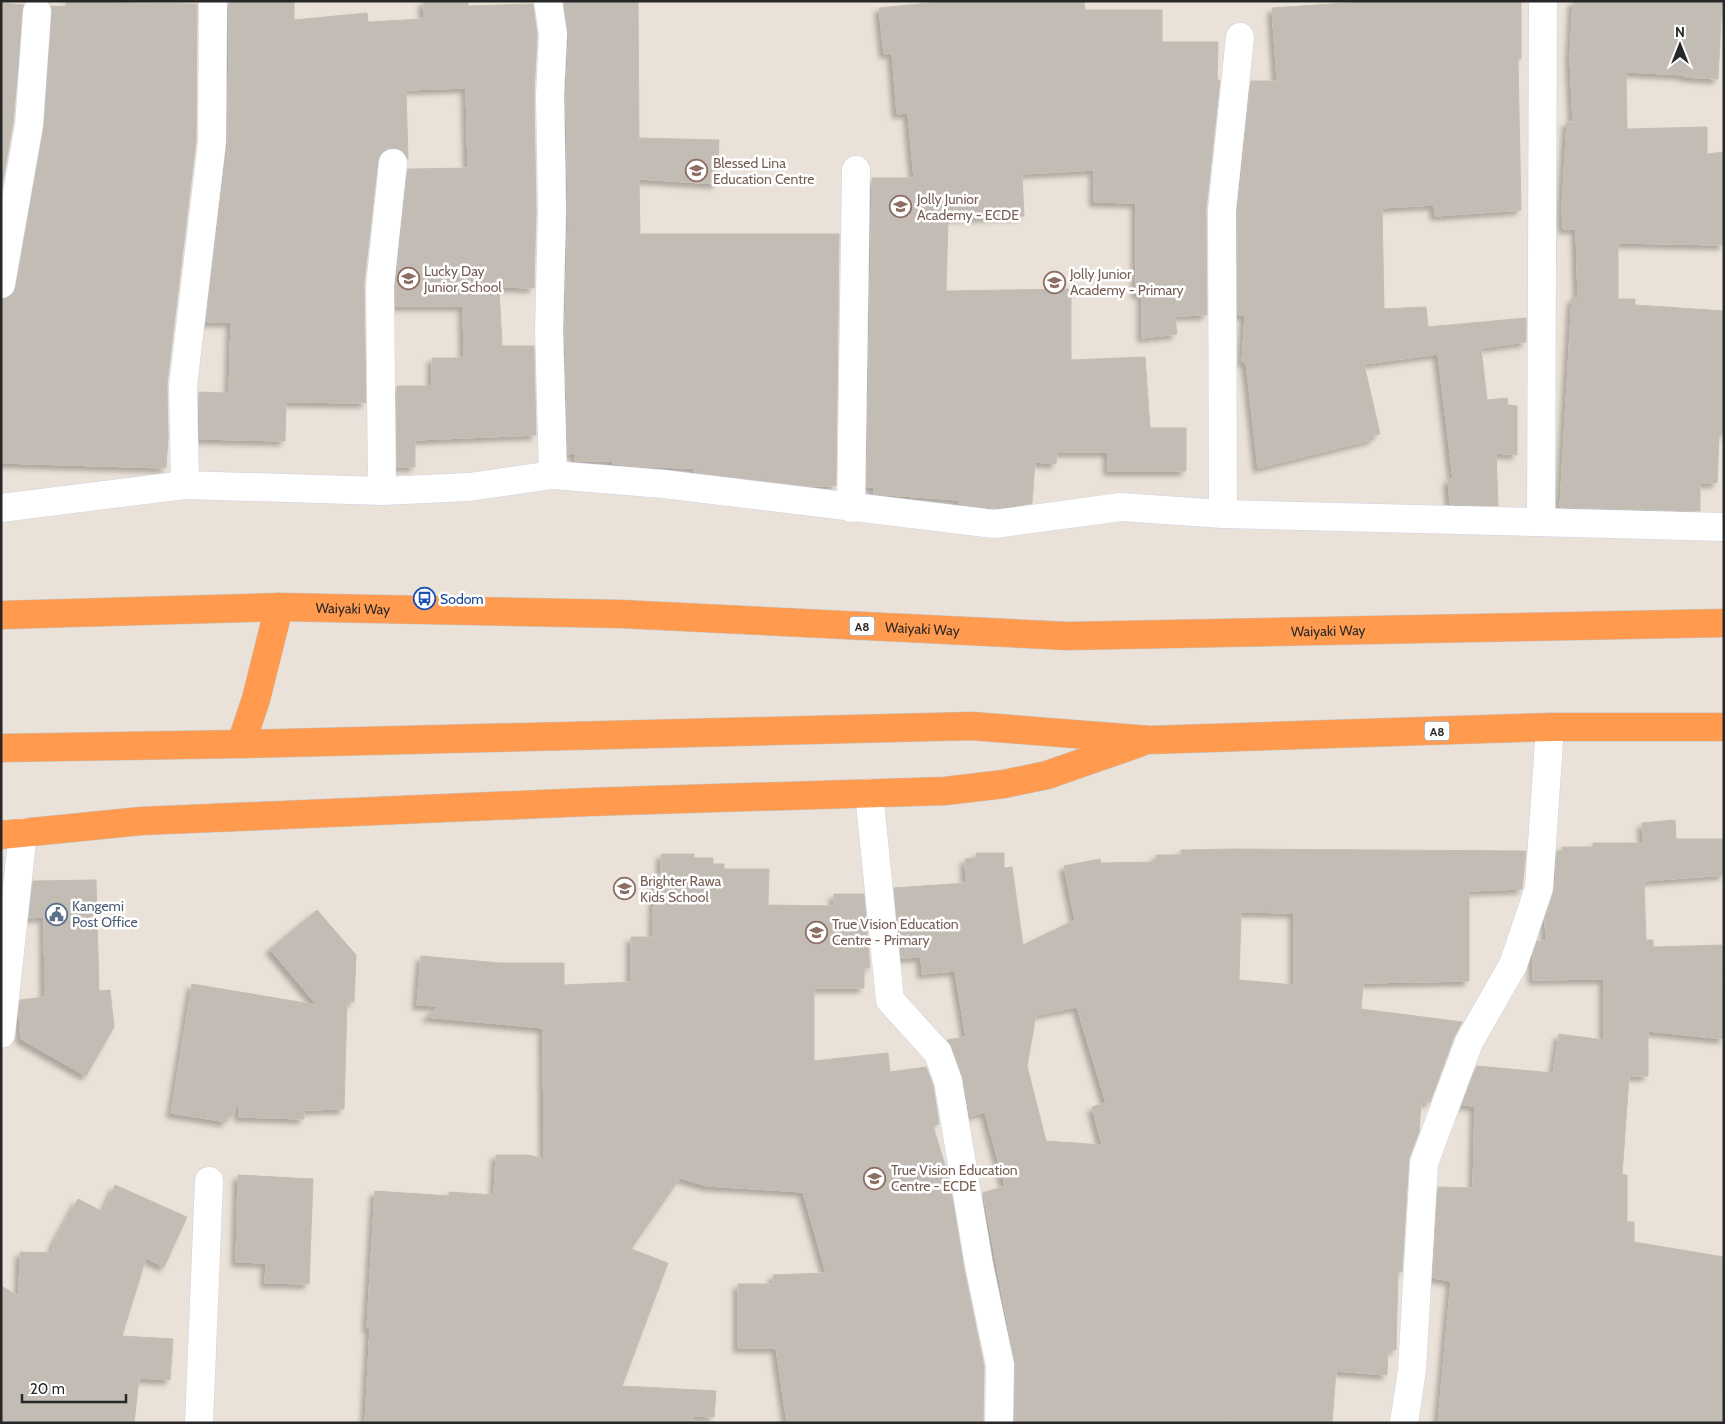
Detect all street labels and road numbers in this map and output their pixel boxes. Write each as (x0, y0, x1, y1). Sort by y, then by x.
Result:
street label: Waiyaki Way (315, 599, 390, 618)
road number: A8 (850, 616, 874, 636)
street label: Waiyaki Way (885, 618, 960, 640)
street label: Waiyaki Way (1291, 621, 1366, 641)
road number: A8 (1424, 721, 1450, 740)

